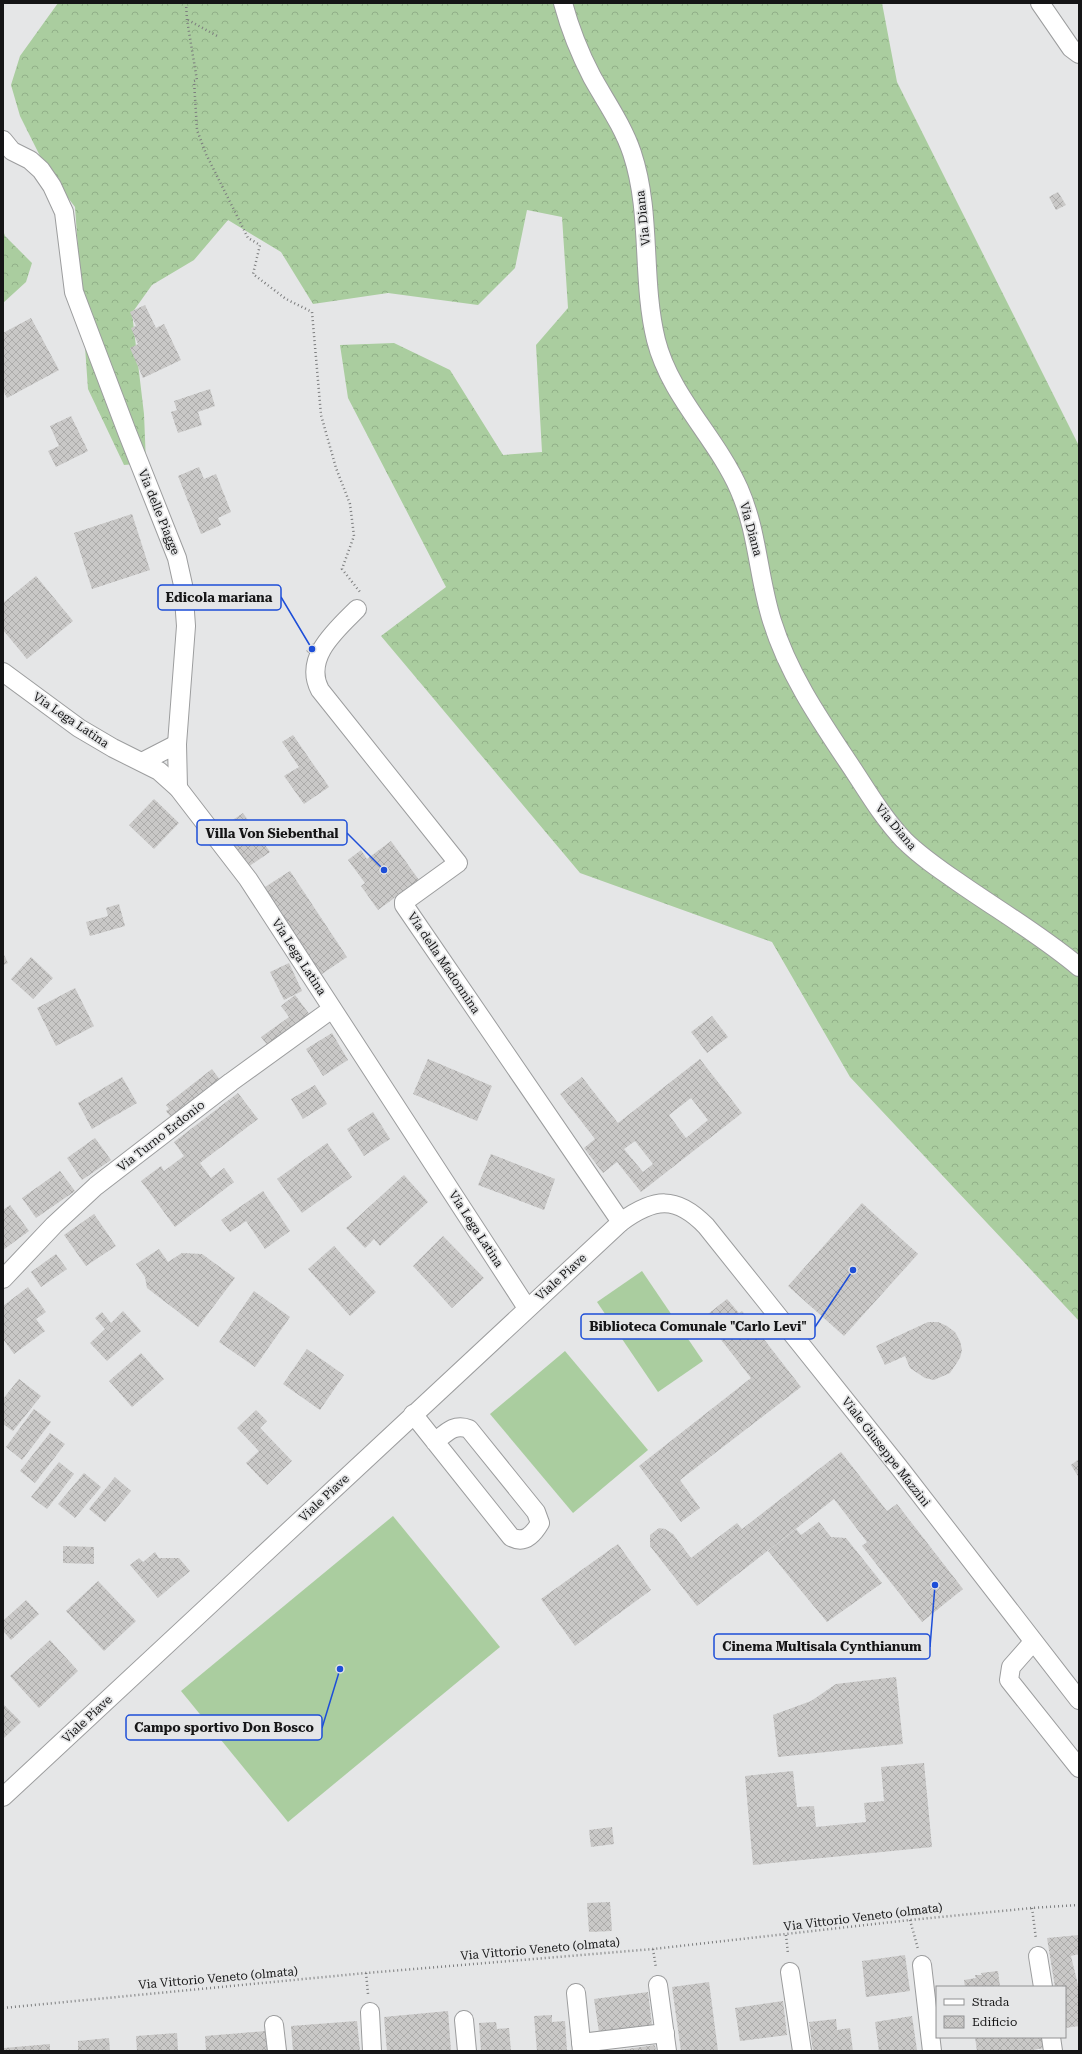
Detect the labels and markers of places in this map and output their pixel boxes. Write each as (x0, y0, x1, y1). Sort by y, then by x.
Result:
callout: Edicola mariana (158, 585, 281, 610)
callout: Villa Von Siebenthal (197, 820, 347, 845)
callout: Biblioteca Comunale "Carlo Levi" (581, 1314, 815, 1339)
callout: Cinema Multisala Cynthianum (714, 1634, 930, 1659)
callout: Campo sportivo Don Bosco (126, 1715, 322, 1740)

